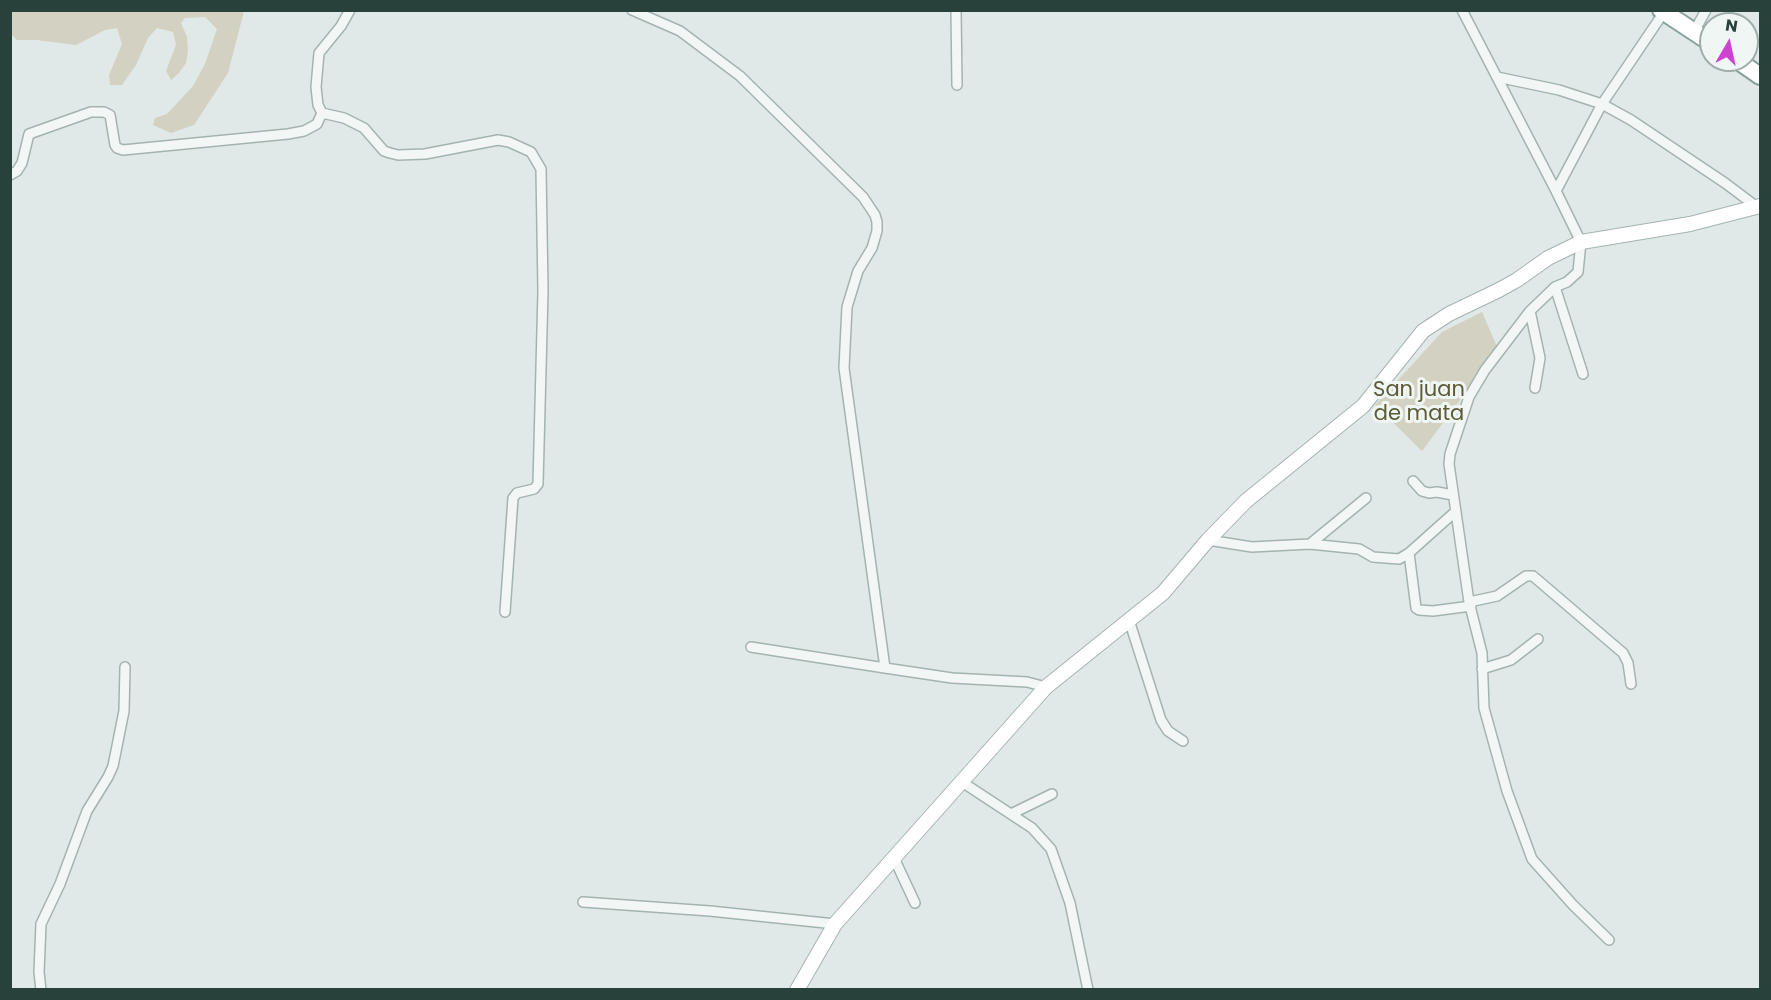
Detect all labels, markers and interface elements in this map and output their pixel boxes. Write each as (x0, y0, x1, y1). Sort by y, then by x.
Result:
north arrow (1699, 12, 1759, 72)
text: N (1724, 13, 1739, 38)
park label: San juan de mata (1373, 378, 1465, 428)

